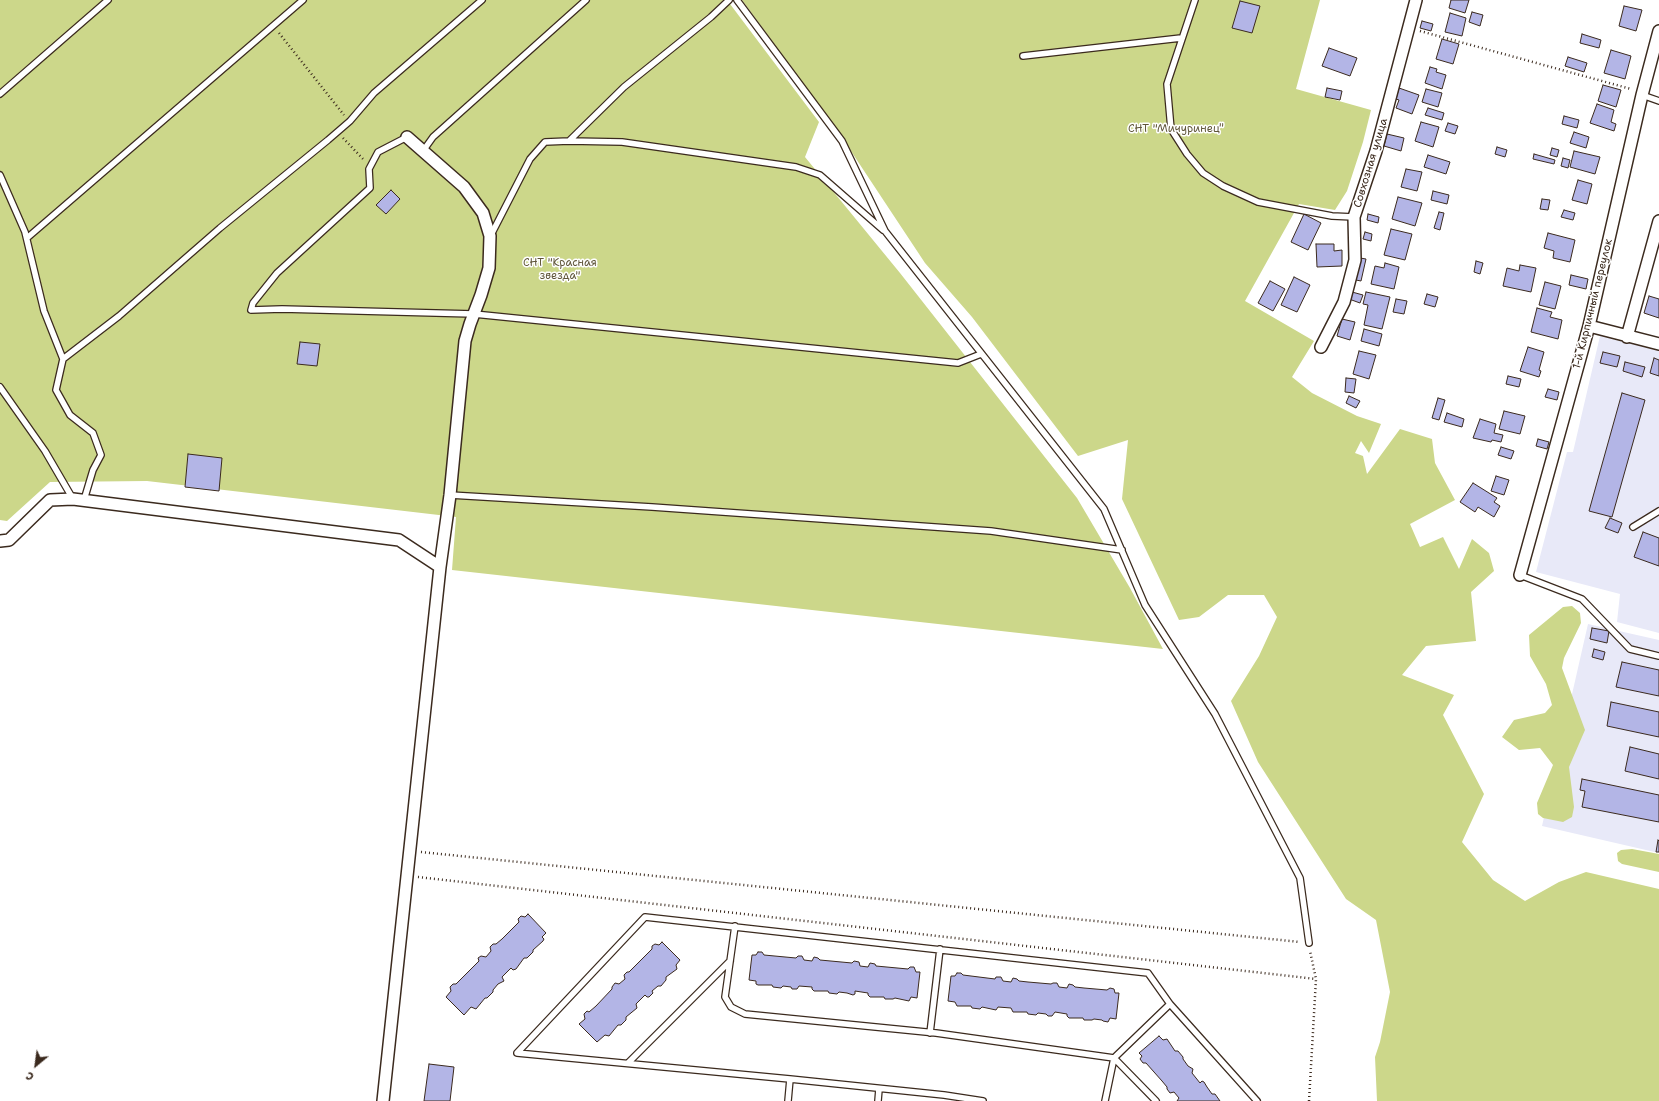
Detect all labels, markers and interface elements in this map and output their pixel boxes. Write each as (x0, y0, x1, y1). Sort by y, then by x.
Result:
street label: Совхозная улица (1351, 117, 1391, 209)
park label: СНТ "Мичуринец" (1128, 122, 1224, 136)
street label: 1-й Кирпичный переулок (1570, 238, 1616, 370)
park label: СНТ "Красная звезда" (523, 256, 597, 282)
north arrow (16, 1045, 56, 1085)
text: С (23, 1068, 37, 1084)

